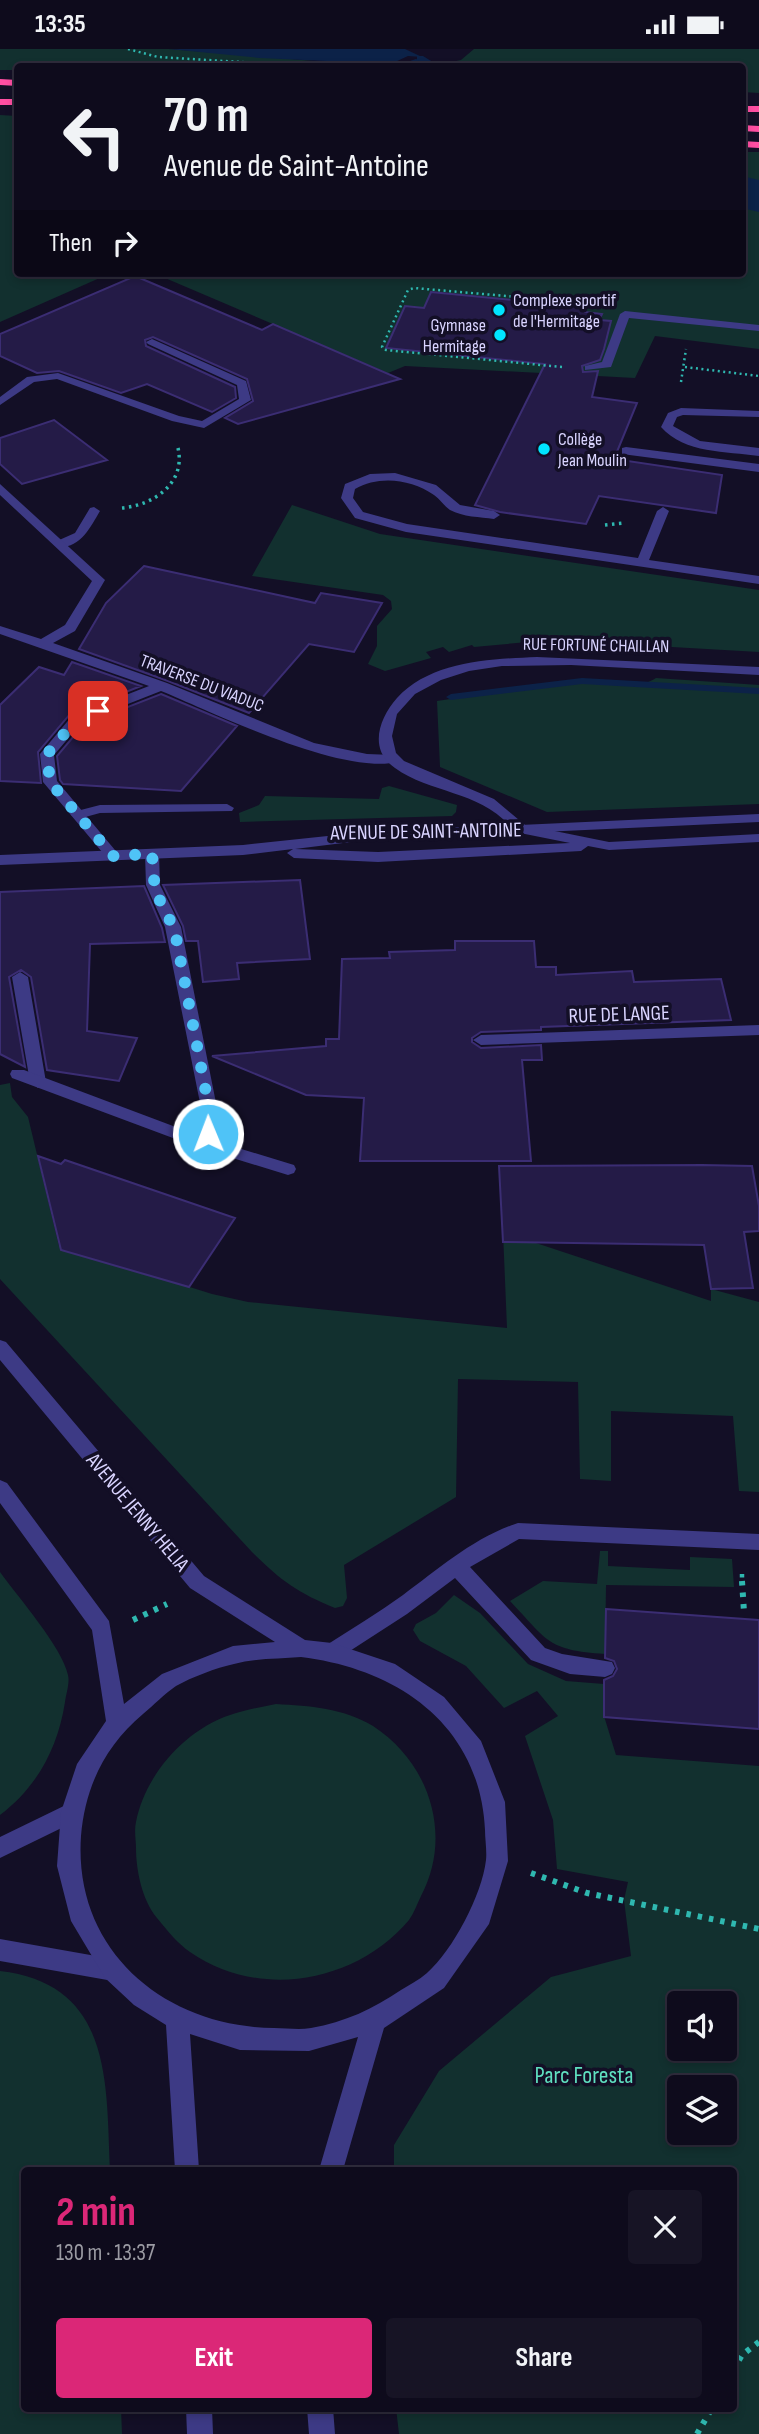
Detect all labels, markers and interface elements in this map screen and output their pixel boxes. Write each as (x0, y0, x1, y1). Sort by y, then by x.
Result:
text: 13:35 (35, 9, 86, 40)
text: 70 m (164, 87, 249, 146)
icon: left (49, 91, 140, 182)
text: Avenue de Saint-Antoine (164, 147, 429, 186)
icon: right (106, 224, 144, 262)
text: Then (49, 228, 92, 259)
place label: Complexe sportif de l'Hermitage (513, 290, 617, 332)
marker: Complexe sportif de l'Hermitage (491, 302, 507, 318)
place label: Gymnase Hermitage (423, 315, 486, 357)
marker: Gymnase Hermitage (492, 327, 508, 343)
place label: Collège Jean Moulin (557, 429, 627, 471)
marker: Collège Jean Moulin (536, 441, 552, 457)
street label: RUE FORTUNÉ CHAILLAN (523, 634, 669, 657)
street label: TRAVERSE DU VIADUC (137, 650, 267, 717)
pin (68, 681, 128, 741)
icon: arrive (79, 692, 117, 730)
street label: AVENUE DE SAINT-ANTOINE (329, 817, 522, 846)
street label: RUE DE LANGE (568, 1000, 670, 1029)
position arrow (171, 1097, 245, 1171)
street label: AVENUE JENNY HELIA (80, 1447, 195, 1577)
map controls (667, 1991, 737, 2145)
button: sound (667, 1991, 737, 2061)
park label: Parc Foresta (535, 2061, 633, 2090)
button: layers (667, 2075, 737, 2145)
text: 2 min (56, 2187, 136, 2238)
button: close (628, 2190, 702, 2264)
text: 130 m · 13:37 (56, 2239, 155, 2267)
button: Exit (56, 2318, 372, 2398)
button: Share (386, 2318, 702, 2398)

